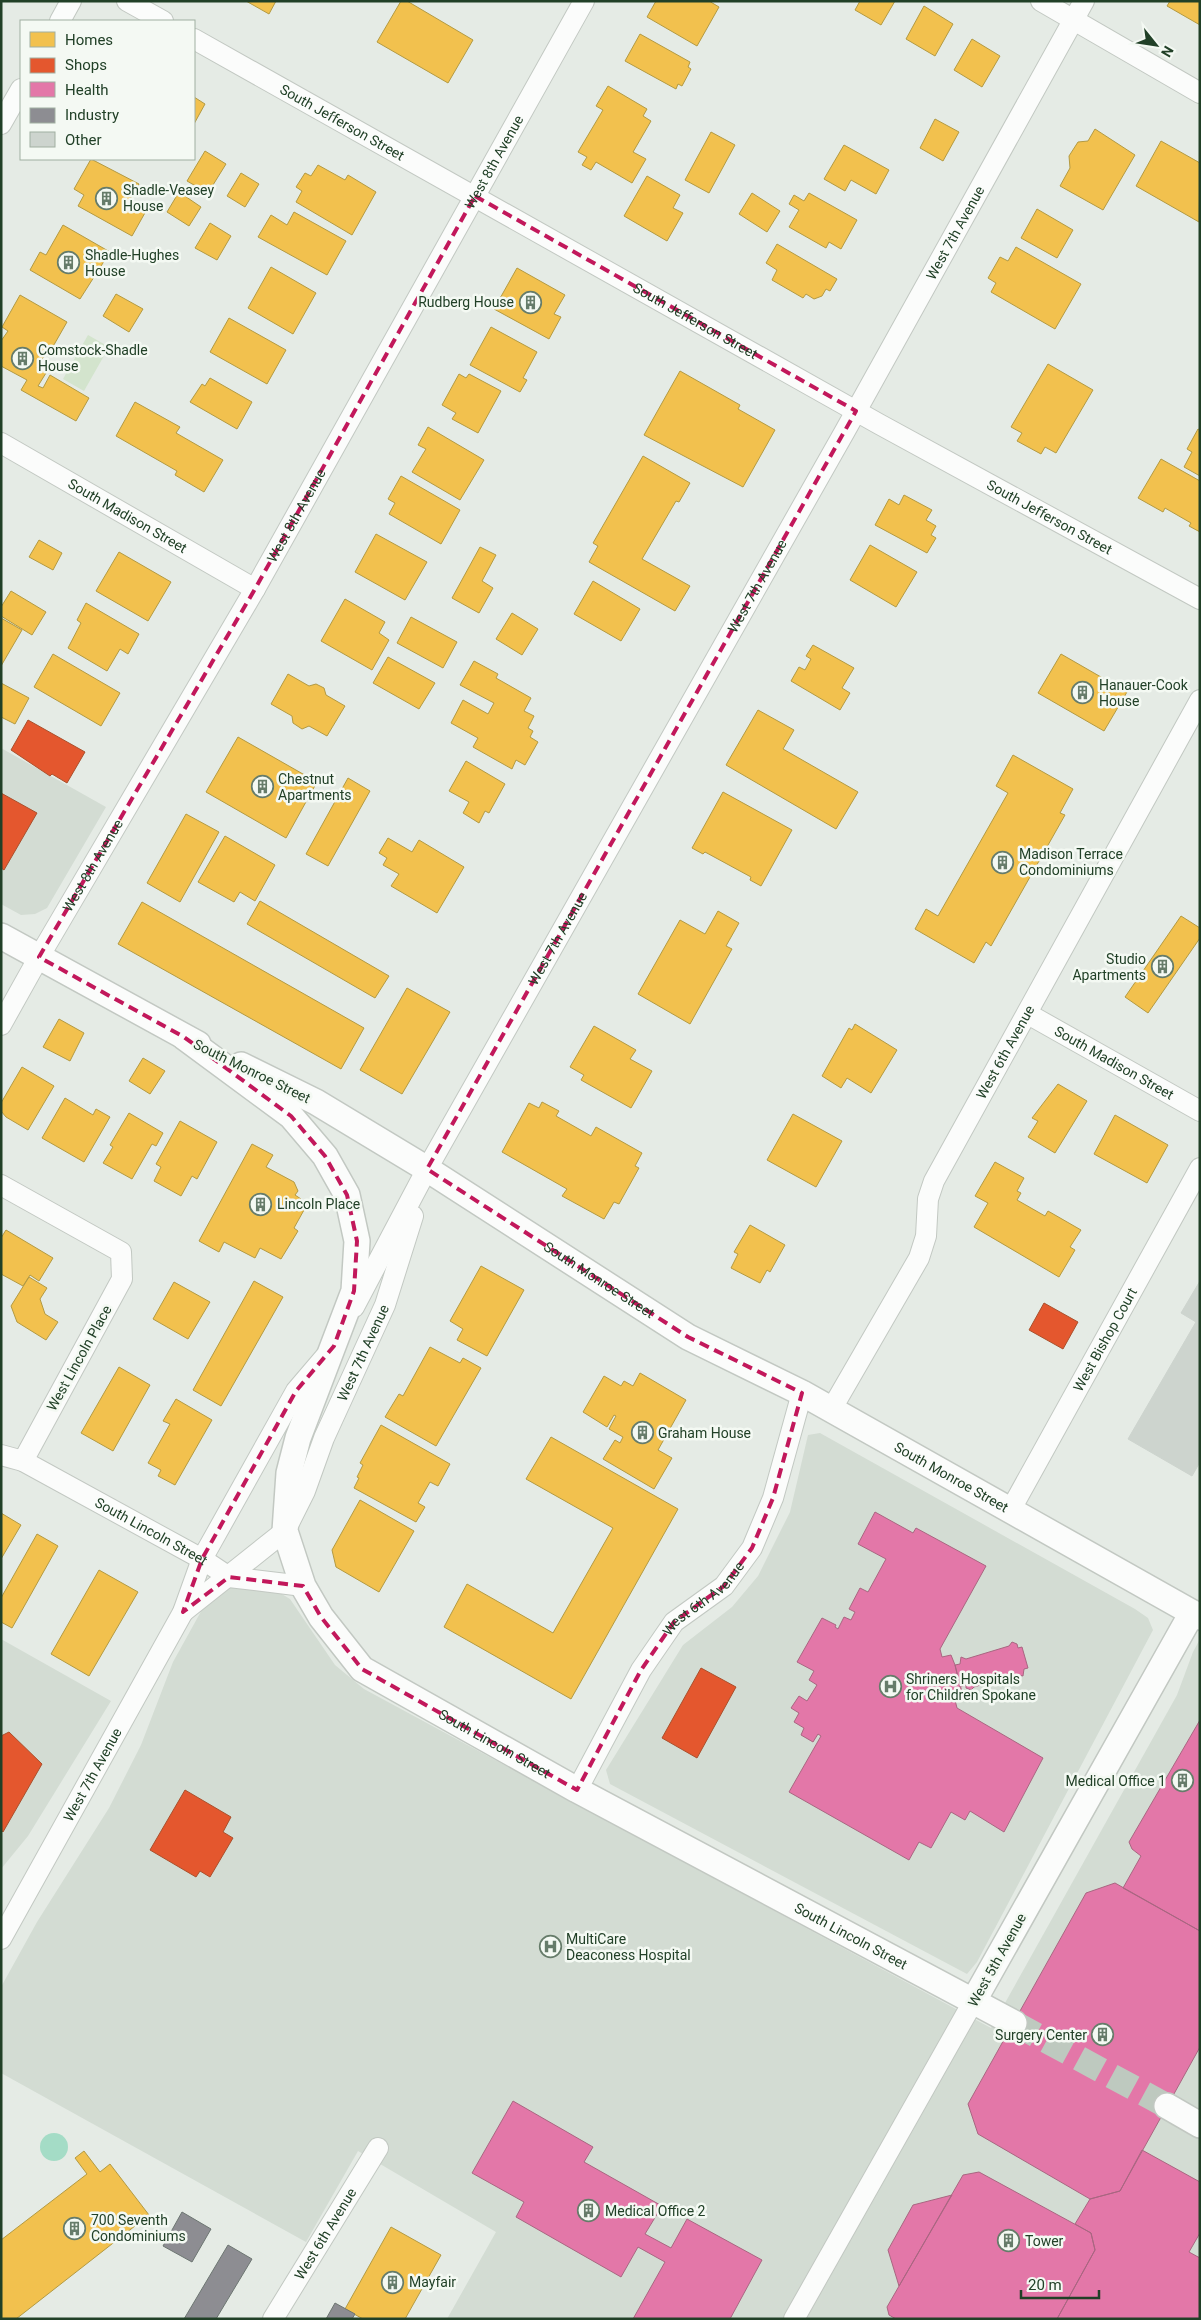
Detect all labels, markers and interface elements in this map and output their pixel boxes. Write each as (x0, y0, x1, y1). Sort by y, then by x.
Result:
legend (20, 20, 195, 160)
north arrow (1131, 20, 1181, 70)
text: Homes (65, 31, 113, 49)
text: N (1158, 43, 1177, 60)
text: Shops (65, 56, 107, 74)
text: Health (65, 81, 109, 99)
street label: South Jefferson Street (277, 81, 408, 164)
text: Industry (65, 106, 119, 124)
street label: West 8th Avenue (461, 112, 526, 211)
text: Other (65, 131, 102, 149)
place label: Shadle-Veasey House (123, 182, 214, 214)
street label: West 7th Avenue (923, 183, 988, 282)
building icon: Shadle-Veasey House (95, 186, 119, 210)
place label: Shadle-Hughes House (85, 247, 179, 279)
building icon: Shadle-Hughes House (57, 251, 81, 275)
street label: South Jefferson Street (630, 279, 761, 362)
building icon: Rudberg House (518, 290, 542, 314)
place label: Rudberg House (418, 294, 514, 310)
place label: Comstock-Shadle House (38, 342, 148, 374)
building icon: Comstock-Shadle House (10, 346, 34, 370)
street label: West 8th Avenue (264, 466, 329, 565)
street label: South Madison Street (65, 475, 190, 556)
street label: South Jefferson Street (984, 476, 1115, 558)
street label: West 7th Avenue (724, 537, 790, 636)
place label: Hanauer-Cook House (1099, 677, 1189, 709)
building icon: Hanauer-Cook House (1071, 681, 1095, 705)
place label: Chestnut Apartments (278, 771, 352, 803)
building icon: Chestnut Apartments (250, 775, 274, 799)
street label: West 8th Avenue (59, 816, 126, 915)
place label: Madison Terrace Condominiums (1019, 846, 1123, 878)
building icon: Madison Terrace Condominiums (991, 850, 1015, 874)
street label: West 7th Avenue (525, 889, 590, 988)
place label: Studio Apartments (1072, 951, 1146, 983)
building icon: Studio Apartments (1150, 955, 1174, 979)
street label: West 6th Avenue (973, 1003, 1038, 1102)
street label: South Madison Street (1052, 1023, 1177, 1103)
street label: South Monroe Street (191, 1036, 313, 1106)
building icon: Lincoln Place (249, 1192, 273, 1216)
place label: Lincoln Place (277, 1196, 360, 1212)
street label: South Monroe Street (541, 1238, 658, 1321)
street label: West Bishop Court (1070, 1285, 1140, 1394)
street label: West Lincoln Place (43, 1302, 115, 1414)
street label: West 7th Avenue (334, 1302, 392, 1404)
building icon: Graham House (630, 1421, 654, 1445)
place label: Graham House (658, 1425, 751, 1441)
street label: South Monroe Street (891, 1439, 1011, 1516)
street label: South Lincoln Street (92, 1494, 211, 1569)
street label: West 6th Avenue (659, 1558, 747, 1638)
place label: Shriners Hospitals for Children Spokane (906, 1671, 1036, 1703)
hospital icon: Shriners Hospitals for Children Spokane (878, 1675, 902, 1699)
street label: South Lincoln Street (436, 1706, 553, 1781)
street label: West 7th Avenue (60, 1725, 125, 1824)
building icon: Medical Office 1 (1170, 1769, 1194, 1793)
place label: Medical Office 1 (1066, 1773, 1166, 1789)
street label: South Lincoln Street (792, 1899, 910, 1973)
street label: West 5th Avenue (965, 1910, 1029, 2010)
place label: MultiCare Deaconess Hospital (566, 1931, 691, 1963)
hospital icon: MultiCare Deaconess Hospital (538, 1935, 562, 1959)
building icon: Surgery Center (1091, 2023, 1115, 2047)
place label: Surgery Center (995, 2027, 1087, 2043)
street label: West 6th Avenue (291, 2185, 359, 2282)
building icon: Medical Office 2 (577, 2199, 601, 2223)
place label: Medical Office 2 (605, 2203, 706, 2219)
place label: 700 Seventh Condominiums (91, 2212, 186, 2244)
building icon: 700 Seventh Condominiums (63, 2216, 87, 2240)
building icon: Tower (997, 2229, 1021, 2253)
place label: Tower (1025, 2233, 1064, 2249)
scale bar (1021, 2268, 1098, 2300)
building icon: Mayfair (381, 2270, 405, 2294)
place label: Mayfair (409, 2274, 456, 2290)
text: 20 m (1028, 2276, 1062, 2294)

